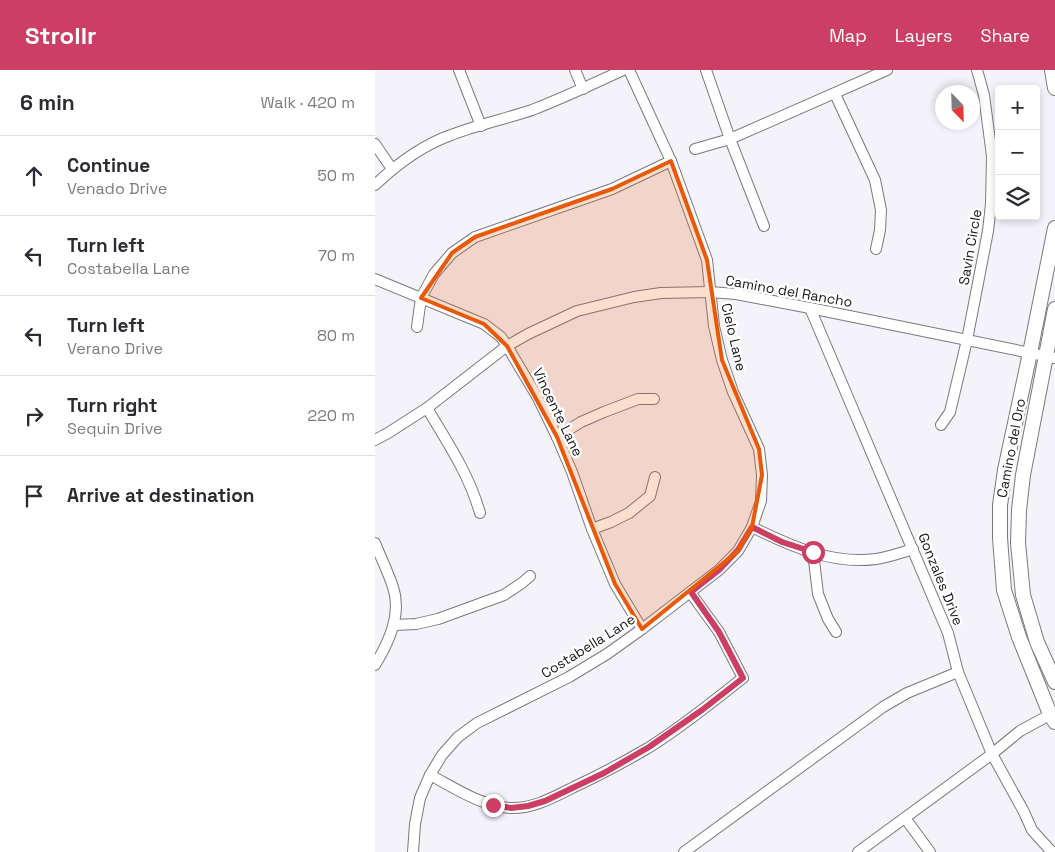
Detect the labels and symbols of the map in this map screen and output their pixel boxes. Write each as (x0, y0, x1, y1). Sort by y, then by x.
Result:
north arrow (935, 85, 980, 130)
street label: Savin Circle (954, 208, 986, 286)
street label: Camino del Rancho (724, 271, 854, 311)
street label: Cielo Lane (717, 301, 751, 373)
street label: Vincente Lane (529, 365, 587, 459)
street label: Camino del Oro (993, 397, 1029, 499)
street label: Gonzales Drive (914, 530, 968, 628)
route start (802, 541, 825, 564)
street label: Costabella Lane (538, 610, 638, 682)
route end (482, 794, 505, 817)

